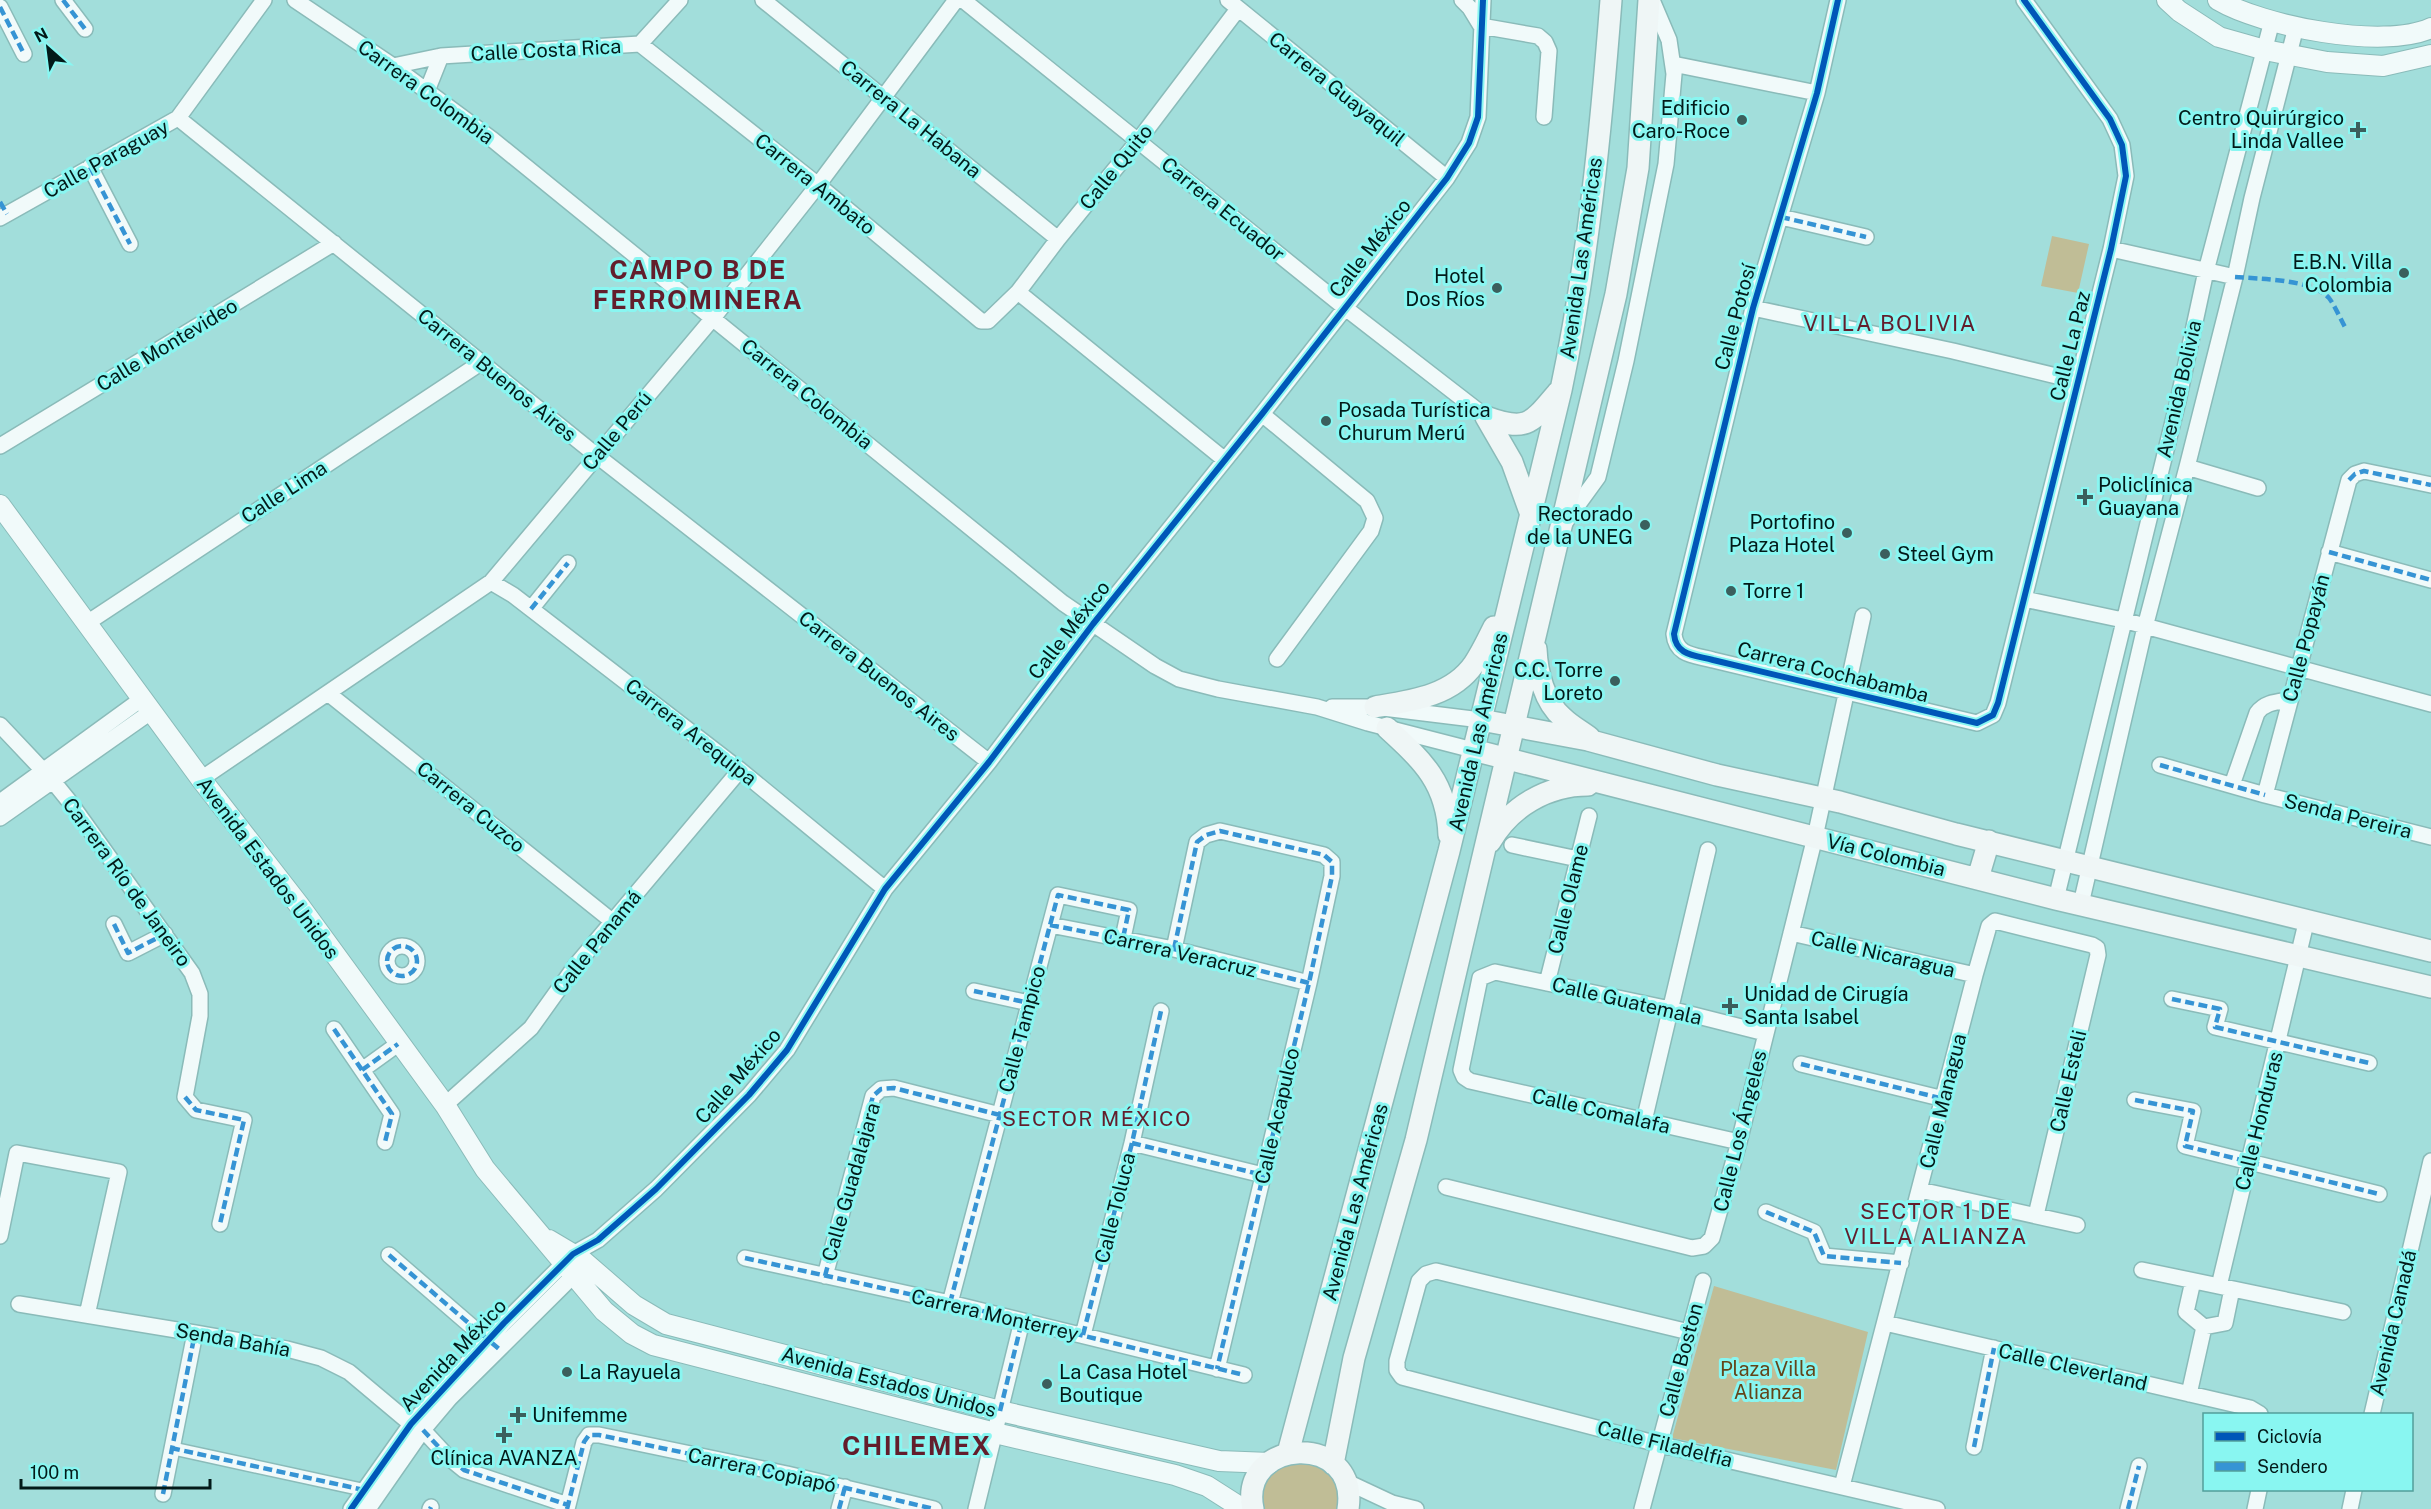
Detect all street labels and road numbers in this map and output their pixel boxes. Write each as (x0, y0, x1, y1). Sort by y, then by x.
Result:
street label: Carrera Guayaquil (1264, 27, 1410, 151)
street label: Calle Costa Rica (470, 34, 622, 66)
street label: Carrera Colombia (353, 35, 499, 149)
street label: Carrera La Habana (836, 55, 986, 183)
street label: Calle Paraguay (39, 115, 173, 203)
street label: Calle Quito (1074, 120, 1158, 214)
street label: Carrera Ambato (750, 128, 880, 240)
street label: Carrera Ecuador (1156, 152, 1290, 266)
street label: Avenida Las Américas (1555, 156, 1607, 360)
street label: Calle México (1324, 194, 1416, 302)
street label: Calle Potosí (1709, 260, 1761, 373)
street label: Calle La Paz (2045, 289, 2095, 403)
street label: Calle Montevideo (92, 293, 242, 397)
street label: Carrera Buenos Aires (413, 304, 581, 446)
street label: Avenida Bolivia (2152, 318, 2206, 460)
street label: Carrera Colombia (736, 334, 878, 454)
street label: Calle Perú (577, 387, 657, 475)
street label: Calle Lima (237, 456, 331, 528)
street label: Calle Popayán (2277, 571, 2335, 705)
street label: Calle México (1023, 576, 1115, 684)
street label: Carrera Buenos Aires (794, 606, 964, 746)
street label: Avenida Las Américas (1443, 630, 1513, 834)
street label: Carrera Cochabamba (1735, 637, 1931, 707)
street label: Carrera Arequipa (621, 673, 761, 791)
street label: Carrera Cuzco (412, 756, 530, 858)
street label: Avenida Estados Unidos (192, 772, 344, 964)
street label: Senda Pereira (2282, 789, 2414, 843)
street label: Carrera Río de Janeiro (58, 793, 196, 971)
street label: Vía Colombia (1824, 829, 1948, 881)
street label: Calle Olame (1543, 842, 1593, 956)
street label: Calle Panamá (548, 885, 646, 999)
street label: Carrera Veracruz (1101, 924, 1259, 982)
street label: Calle Nicaragua (1809, 926, 1957, 982)
street label: Calle Tampico (994, 963, 1050, 1095)
street label: Calle Guatemala (1550, 972, 1704, 1030)
street label: Calle México (690, 1023, 786, 1129)
street label: Calle Esteli (2045, 1028, 2091, 1134)
street label: Calle Managua (1915, 1031, 1971, 1171)
street label: Calle Acapulco (1250, 1046, 1304, 1186)
street label: Calle Los Ángeles (1707, 1048, 1772, 1214)
street label: Calle Honduras (2230, 1049, 2288, 1193)
street label: Calle Comalafa (1530, 1083, 1672, 1139)
street label: Calle Guadalajara (817, 1100, 885, 1264)
street label: Avenida Las Américas (1317, 1101, 1393, 1303)
street label: Calle Toluca (1090, 1150, 1140, 1266)
street label: Avenida Canadá (2365, 1248, 2421, 1398)
street label: Carrera Monterrey (909, 1284, 1081, 1346)
street label: Avenida México (395, 1294, 511, 1416)
street label: Calle Boston (1654, 1300, 1708, 1420)
street label: Senda Bahía (174, 1318, 292, 1362)
street label: Calle Cleverland (1996, 1338, 2150, 1396)
street label: Avenida Estados Unidos (779, 1342, 999, 1422)
street label: Calle Filadelfia (1595, 1416, 1735, 1472)
street label: Carrera Copiapó (686, 1443, 838, 1497)

